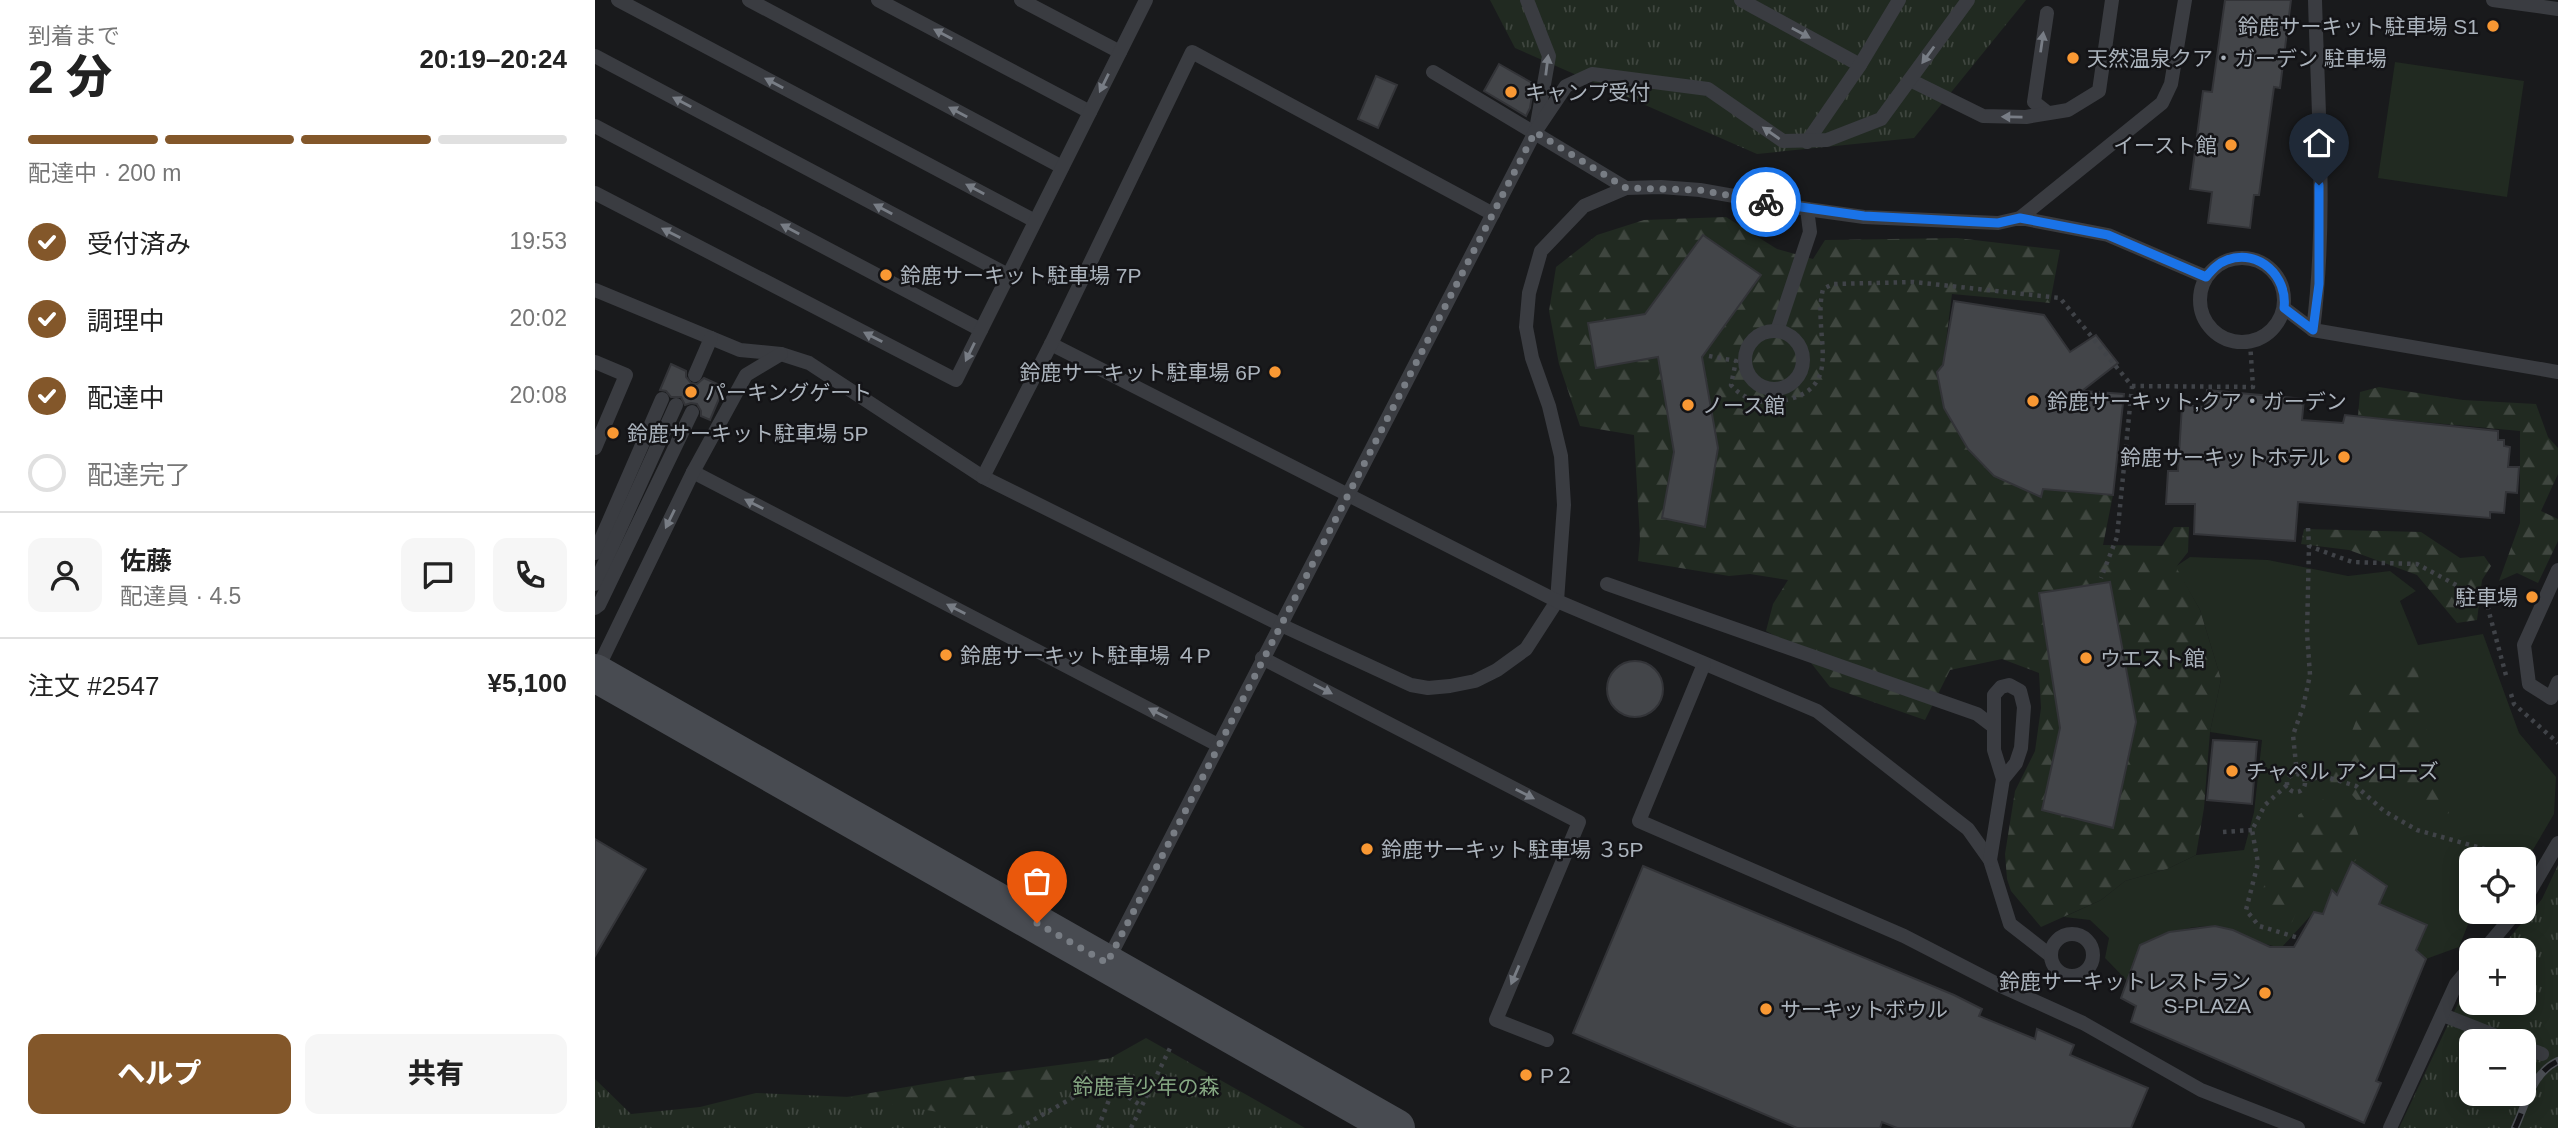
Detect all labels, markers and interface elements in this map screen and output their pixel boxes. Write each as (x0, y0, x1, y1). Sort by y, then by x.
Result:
place label: 鈴鹿サーキット駐車場 S1 (2237, 15, 2479, 38)
marker: 鈴鹿サーキット駐車場 S1 (2485, 18, 2501, 34)
text: 到着まで (28, 23, 120, 49)
one-way arrow (1791, 27, 1810, 39)
one-way arrow (933, 28, 953, 40)
one-way arrow (2037, 31, 2048, 53)
text: 20:19–20:24 (420, 44, 567, 74)
one-way arrow (1921, 46, 1935, 64)
place label: 天然温泉クア・ガーデン 駐車場 (2087, 47, 2387, 70)
marker: 天然温泉クア・ガーデン 駐車場 (2065, 50, 2081, 66)
text: 2 分 (28, 51, 112, 103)
one-way arrow (1541, 54, 1552, 76)
one-way arrow (1099, 73, 1110, 93)
one-way arrow (764, 77, 784, 88)
place label: キャンプ受付 (1525, 81, 1650, 104)
marker: キャンプ受付 (1503, 84, 1519, 100)
one-way arrow (672, 97, 692, 108)
one-way arrow (949, 106, 968, 118)
one-way arrow (2001, 111, 2023, 123)
pin (2289, 113, 2349, 185)
icon: home (2300, 124, 2338, 162)
one-way arrow (1762, 126, 1780, 140)
place label: イースト館 (2113, 134, 2217, 157)
marker: イースト館 (2223, 137, 2239, 153)
text: 配達中 · 200 m (28, 160, 181, 186)
courier (1731, 167, 1801, 237)
one-way arrow (965, 183, 985, 195)
icon: bike (1747, 183, 1785, 221)
one-way arrow (873, 203, 893, 215)
icon: check (28, 223, 66, 261)
one-way arrow (781, 223, 800, 235)
one-way arrow (661, 227, 681, 239)
text: 19:53 (509, 228, 567, 254)
text: 受付済み (87, 229, 191, 259)
place label: 鈴鹿サーキット駐車場 7P (900, 264, 1142, 287)
marker: 鈴鹿サーキット駐車場 7P (878, 267, 894, 283)
icon: check (28, 300, 66, 338)
text: 20:02 (509, 305, 567, 331)
text: 調理中 (87, 306, 165, 336)
one-way arrow (863, 332, 883, 344)
one-way arrow (964, 342, 975, 362)
place label: 鈴鹿サーキット駐車場 6P (1019, 361, 1261, 384)
marker: 鈴鹿サーキット駐車場 6P (1267, 364, 1283, 380)
icon: check (28, 377, 66, 415)
place label: パーキングゲート (705, 381, 872, 404)
text: 20:08 (509, 382, 567, 408)
text: 配達中 (87, 383, 165, 413)
marker: パーキングゲート (683, 384, 699, 400)
place label: 鈴鹿サーキット;クア・ガーデン (2047, 390, 2347, 413)
marker: 鈴鹿サーキット;クア・ガーデン (2025, 393, 2041, 409)
place label: ノース館 (1702, 394, 1785, 417)
marker: ノース館 (1680, 397, 1696, 413)
place label: 鈴鹿サーキット駐車場 5P (627, 422, 869, 445)
marker: 鈴鹿サーキット駐車場 5P (605, 425, 621, 441)
place label: 鈴鹿サーキットホテル (2120, 446, 2330, 469)
marker: 鈴鹿サーキットホテル (2336, 449, 2352, 465)
text: 配達完了 (87, 460, 191, 490)
one-way arrow (744, 498, 764, 510)
one-way arrow (664, 509, 676, 529)
button: person (28, 538, 102, 612)
button: chat (401, 538, 475, 612)
button: phone (493, 538, 567, 612)
text: 佐藤 (120, 546, 172, 576)
text: 配達員 · 4.5 (120, 583, 241, 609)
place label: 駐車場 (2455, 586, 2518, 609)
marker: 駐車場 (2524, 589, 2540, 605)
one-way arrow (946, 603, 966, 614)
place label: 鈴鹿サーキット駐車場 ４P (960, 644, 1211, 667)
marker: 鈴鹿サーキット駐車場 ４P (938, 647, 954, 663)
place label: ウエスト館 (2100, 647, 2205, 670)
marker: ウエスト館 (2078, 650, 2094, 666)
text: ¥5,100 (487, 668, 567, 698)
text: 注文 #2547 (28, 671, 160, 701)
one-way arrow (1313, 684, 1333, 695)
one-way arrow (1148, 708, 1168, 719)
place label: チャペル アンローズ (2246, 760, 2439, 783)
marker: チャペル アンローズ (2224, 763, 2240, 779)
one-way arrow (1515, 788, 1535, 800)
place label: 鈴鹿サーキット駐車場 ３5P (1381, 838, 1644, 861)
marker: 鈴鹿サーキット駐車場 ３5P (1359, 841, 1375, 857)
map controls (2459, 847, 2536, 1106)
button: locate (2459, 847, 2536, 924)
pin (1007, 851, 1067, 923)
icon: bag (1018, 862, 1056, 900)
button: + (2459, 938, 2536, 1015)
one-way arrow (1509, 965, 1520, 986)
place label: 鈴鹿サーキットレストラン S-PLAZA (1999, 970, 2251, 1017)
marker: 鈴鹿サーキットレストラン S-PLAZA (2257, 985, 2273, 1001)
place label: サーキットボウル (1780, 998, 1948, 1021)
marker: サーキットボウル (1758, 1001, 1774, 1017)
button: − (2459, 1029, 2536, 1106)
button: ヘルプ (28, 1034, 291, 1114)
button: 共有 (305, 1034, 567, 1114)
place label: P２ (1540, 1064, 1575, 1087)
marker: P２ (1518, 1067, 1534, 1083)
park label: 鈴鹿青少年の森 (1073, 1075, 1220, 1098)

